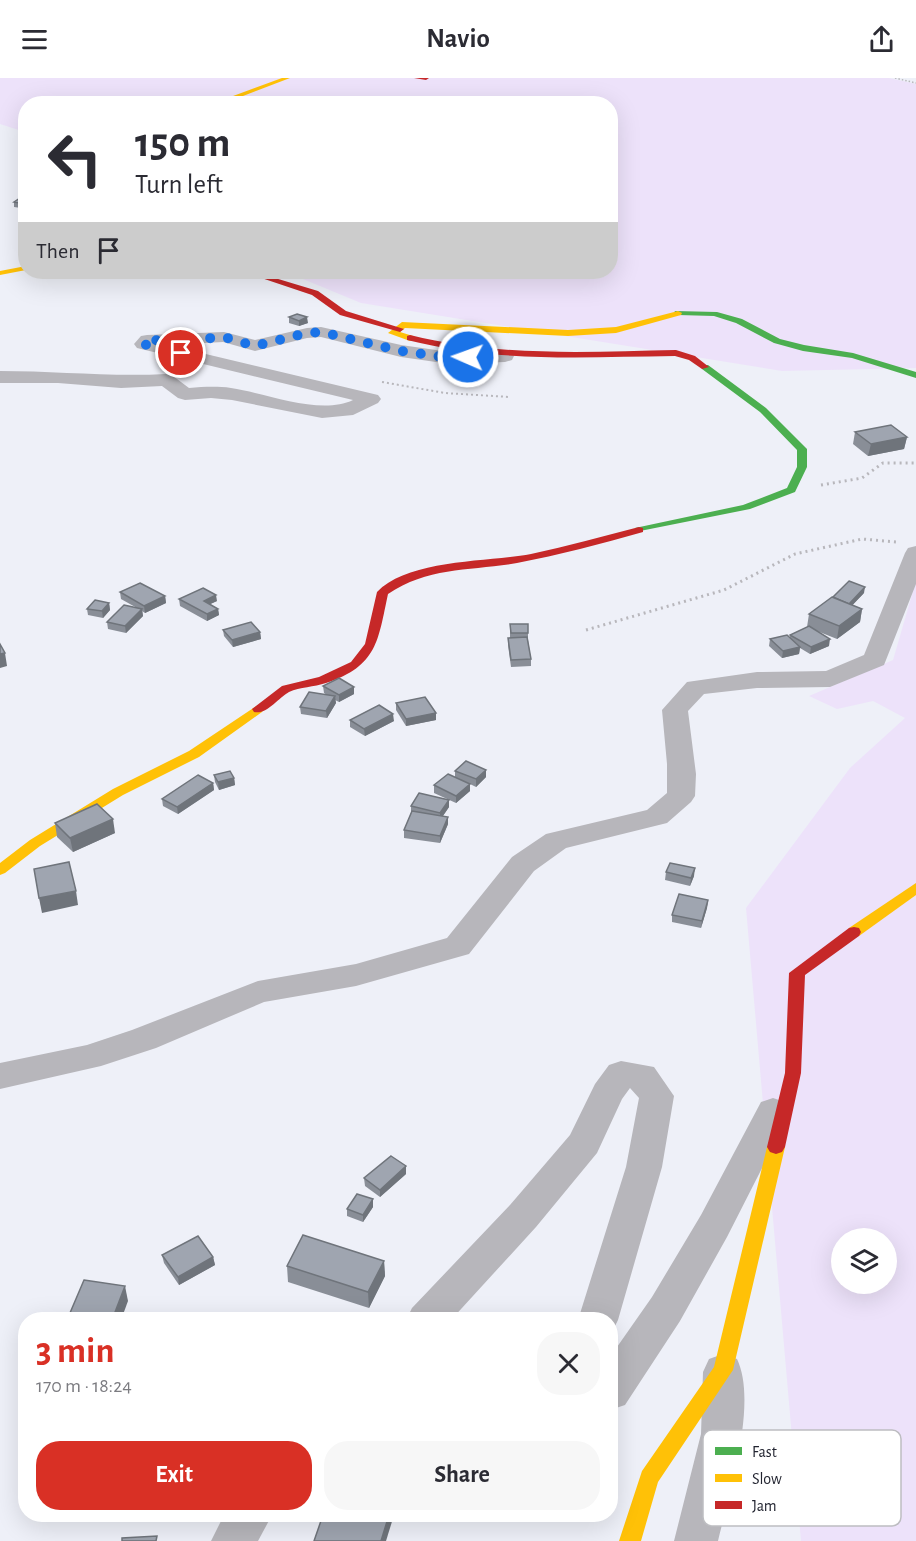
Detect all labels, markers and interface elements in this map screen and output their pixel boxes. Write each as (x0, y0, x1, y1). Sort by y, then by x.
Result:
icon: menu (18, 23, 51, 56)
icon: share (865, 23, 898, 56)
text: Navio (426, 25, 490, 52)
icon: left (36, 120, 114, 198)
text: 150 m (135, 122, 230, 164)
text: Turn left (135, 171, 223, 198)
icon: arrive (92, 234, 125, 267)
text: Then (36, 240, 80, 262)
position arrow (436, 325, 500, 389)
pin (155, 327, 206, 378)
icon: arrive (164, 336, 197, 369)
map controls (831, 1228, 897, 1294)
button: layers (831, 1228, 897, 1294)
button: close (537, 1332, 600, 1395)
text: 3 min (36, 1333, 114, 1369)
text: 170 m · 18:24 (36, 1376, 132, 1396)
legend (703, 1430, 901, 1526)
button: Exit (36, 1441, 312, 1510)
button: Share (324, 1441, 600, 1510)
text: Fast (752, 1444, 777, 1460)
text: Slow (752, 1471, 782, 1487)
text: Jam (752, 1498, 777, 1514)

